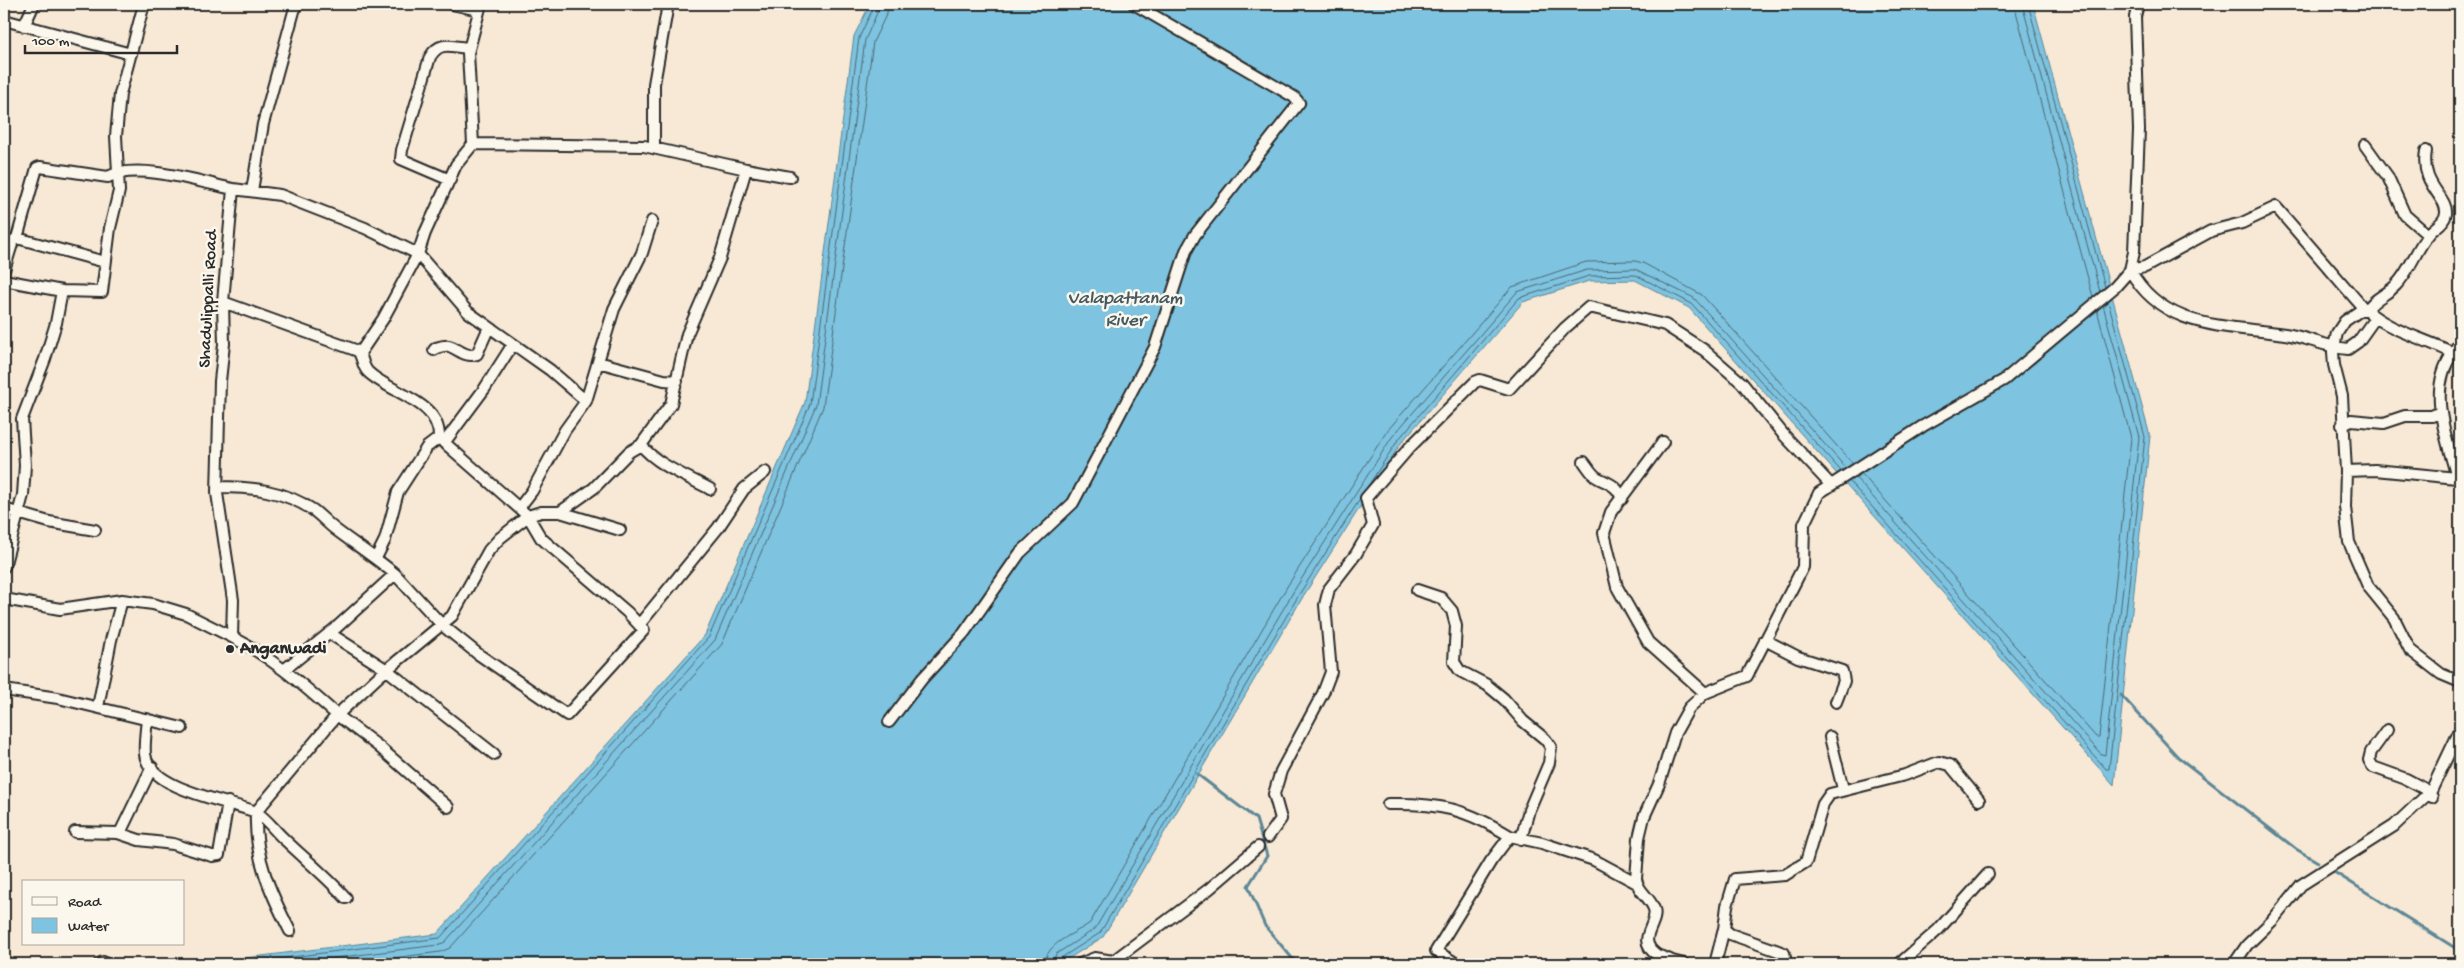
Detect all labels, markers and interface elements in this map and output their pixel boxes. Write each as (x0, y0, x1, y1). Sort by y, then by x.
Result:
scale bar (25, 22, 178, 54)
text: 100 m (31, 33, 70, 51)
street label: Shadulippalli Road (195, 228, 223, 368)
water label: Valapattanam River (1068, 288, 1183, 333)
place label: Anganwadi (239, 639, 326, 660)
marker: Anganwadi (224, 643, 236, 655)
legend (22, 880, 185, 946)
text: Road (68, 894, 102, 912)
text: Water (68, 918, 110, 936)

